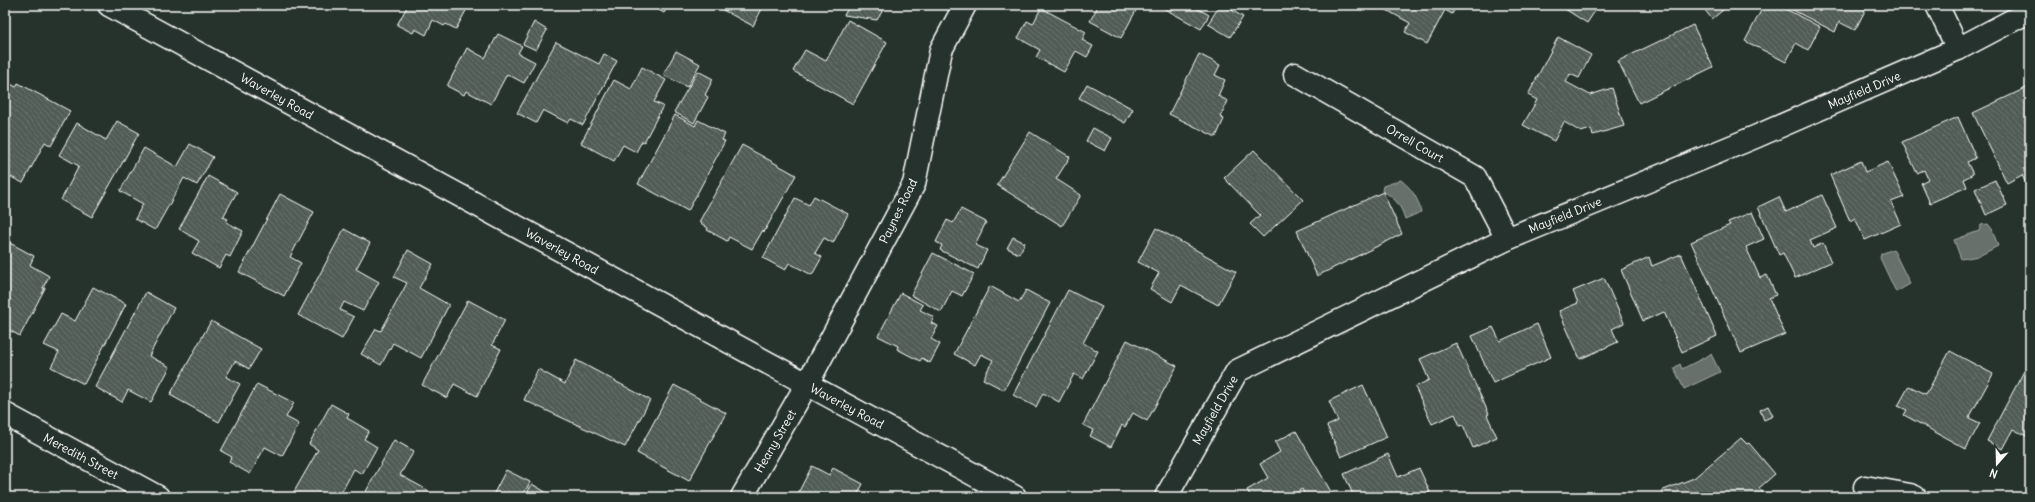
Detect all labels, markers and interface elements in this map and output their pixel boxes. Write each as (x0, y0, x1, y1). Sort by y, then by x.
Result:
street label: Mayfield Drive (1825, 68, 1903, 112)
street label: Waverley Road (238, 70, 316, 122)
street label: Orrell Court (1384, 121, 1446, 165)
street label: Paynes Road (876, 176, 920, 246)
street label: Mayfield Drive (1526, 194, 1604, 236)
street label: Waverley Road (523, 225, 601, 277)
street label: Mayfield Drive (1189, 373, 1241, 447)
street label: Waverley Road (807, 380, 887, 432)
street label: Heany Street (751, 407, 799, 475)
street label: Meredith Street (41, 430, 121, 482)
north arrow (1977, 444, 2017, 484)
text: N (1988, 466, 2000, 481)

